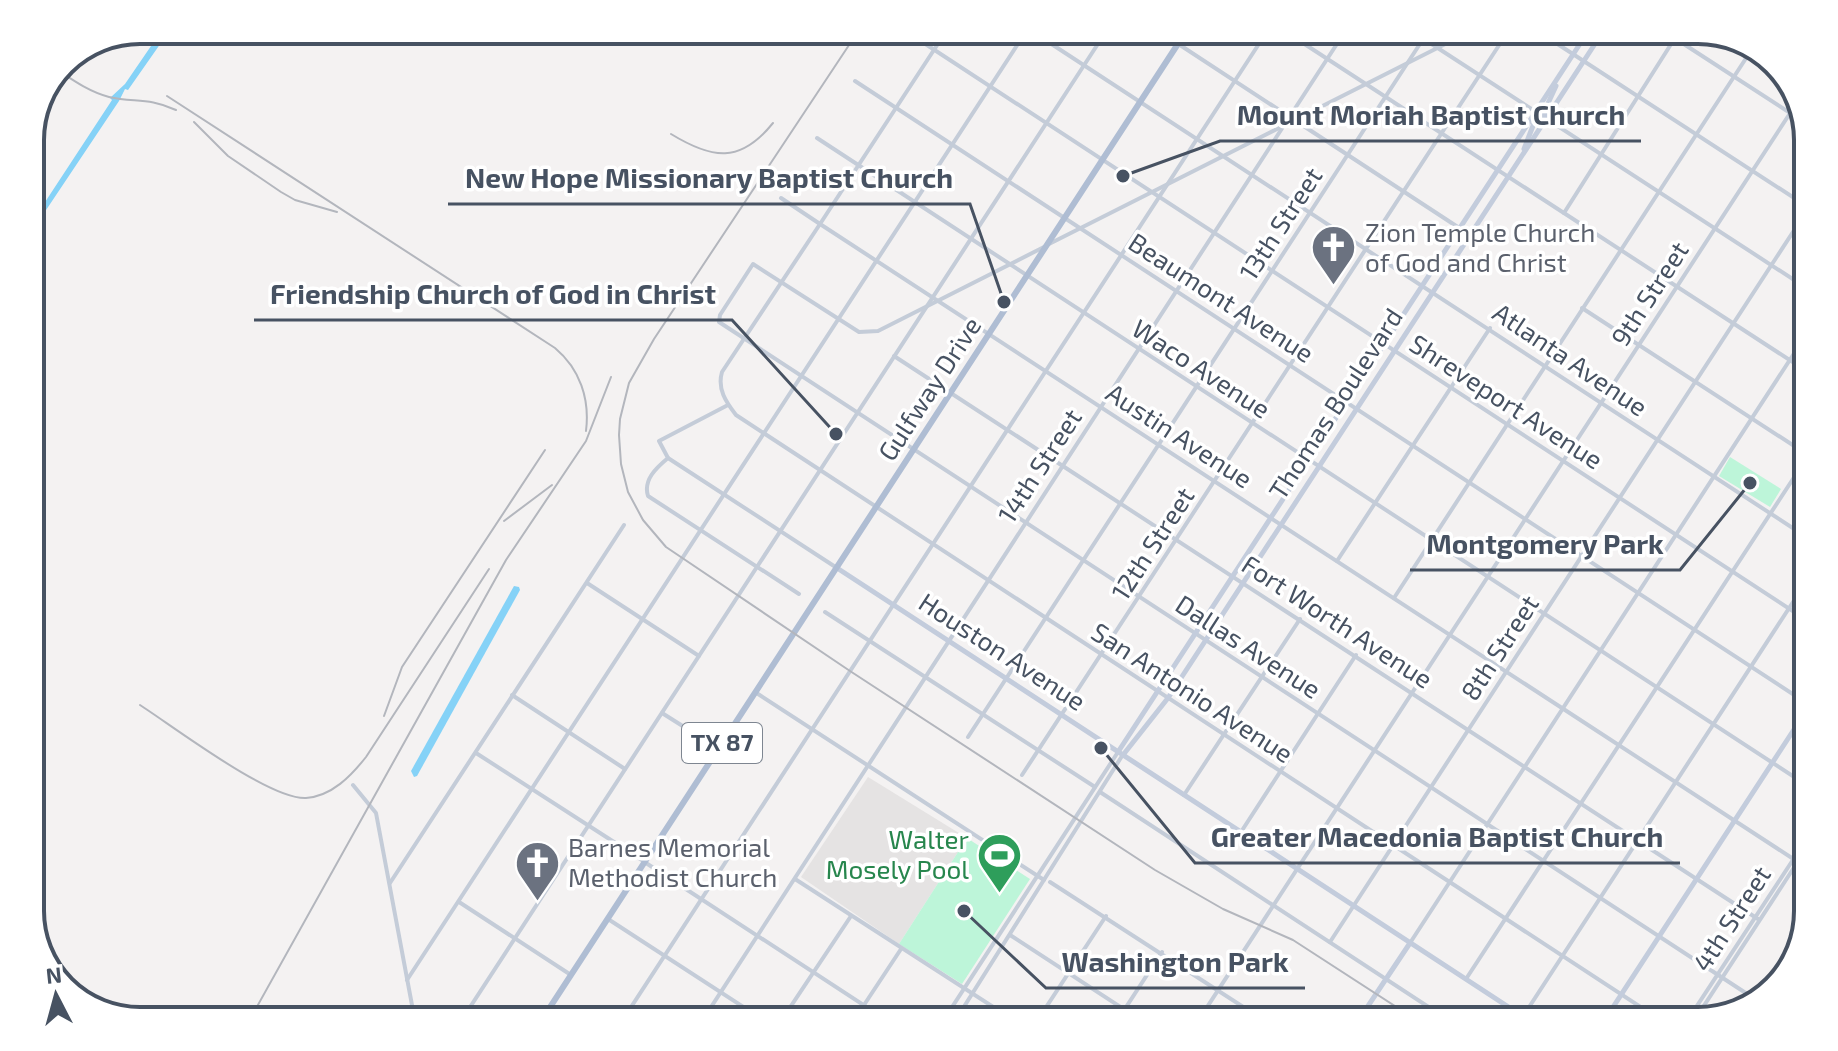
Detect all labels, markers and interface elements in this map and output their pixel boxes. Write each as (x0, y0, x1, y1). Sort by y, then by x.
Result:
callout: Mount Moriah Baptist Church (1220, 89, 1641, 141)
text: Mount Moriah Baptist Church (1237, 97, 1625, 131)
callout: New Hope Missionary Baptist Church (448, 152, 970, 204)
text: New Hope Missionary Baptist Church (465, 160, 953, 194)
street label: 13th Street (1232, 161, 1328, 285)
place label: Zion Temple Church of God and Christ (1365, 216, 1595, 277)
church icon: Zion Temple Church of God and Christ (1310, 224, 1358, 287)
street label: Beaumont Avenue (1124, 225, 1320, 368)
street label: 9th Street (1604, 235, 1694, 351)
callout: Friendship Church of God in Christ (254, 268, 732, 320)
text: Friendship Church of God in Christ (270, 276, 716, 310)
street label: Atlanta Avenue (1488, 296, 1654, 422)
street label: Thomas Boulevard (1261, 302, 1408, 504)
street label: Gulfway Drive (871, 311, 987, 466)
street label: Waco Avenue (1127, 312, 1277, 424)
street label: Shreveport Avenue (1405, 327, 1609, 475)
street label: Austin Avenue (1101, 376, 1259, 493)
street label: 14th Street (991, 402, 1087, 528)
street label: 12th Street (1104, 481, 1200, 605)
callout: Montgomery Park (1410, 518, 1680, 570)
text: Montgomery Park (1426, 526, 1664, 560)
street label: Fort Worth Avenue (1237, 548, 1439, 694)
street label: Houston Avenue (914, 585, 1092, 716)
street label: Dallas Avenue (1170, 587, 1327, 704)
street label: 8th Street (1453, 589, 1544, 705)
street label: San Antonio Avenue (1086, 615, 1299, 768)
road number: TX 87 (682, 723, 762, 763)
callout: Greater Macedonia Baptist Church (1195, 811, 1680, 863)
text: Greater Macedonia Baptist Church (1211, 819, 1663, 853)
place label: Walter Mosely Pool (826, 823, 969, 884)
place label: Barnes Memorial Methodist Church (568, 831, 777, 892)
sports icon: Walter Mosely Pool (976, 831, 1024, 894)
church icon: Barnes Memorial Methodist Church (513, 839, 561, 902)
street label: 4th Street (1685, 860, 1776, 977)
callout: Washington Park (1046, 936, 1305, 988)
text: Washington Park (1061, 944, 1289, 978)
north arrow (16, 955, 96, 1035)
text: N (45, 960, 63, 988)

